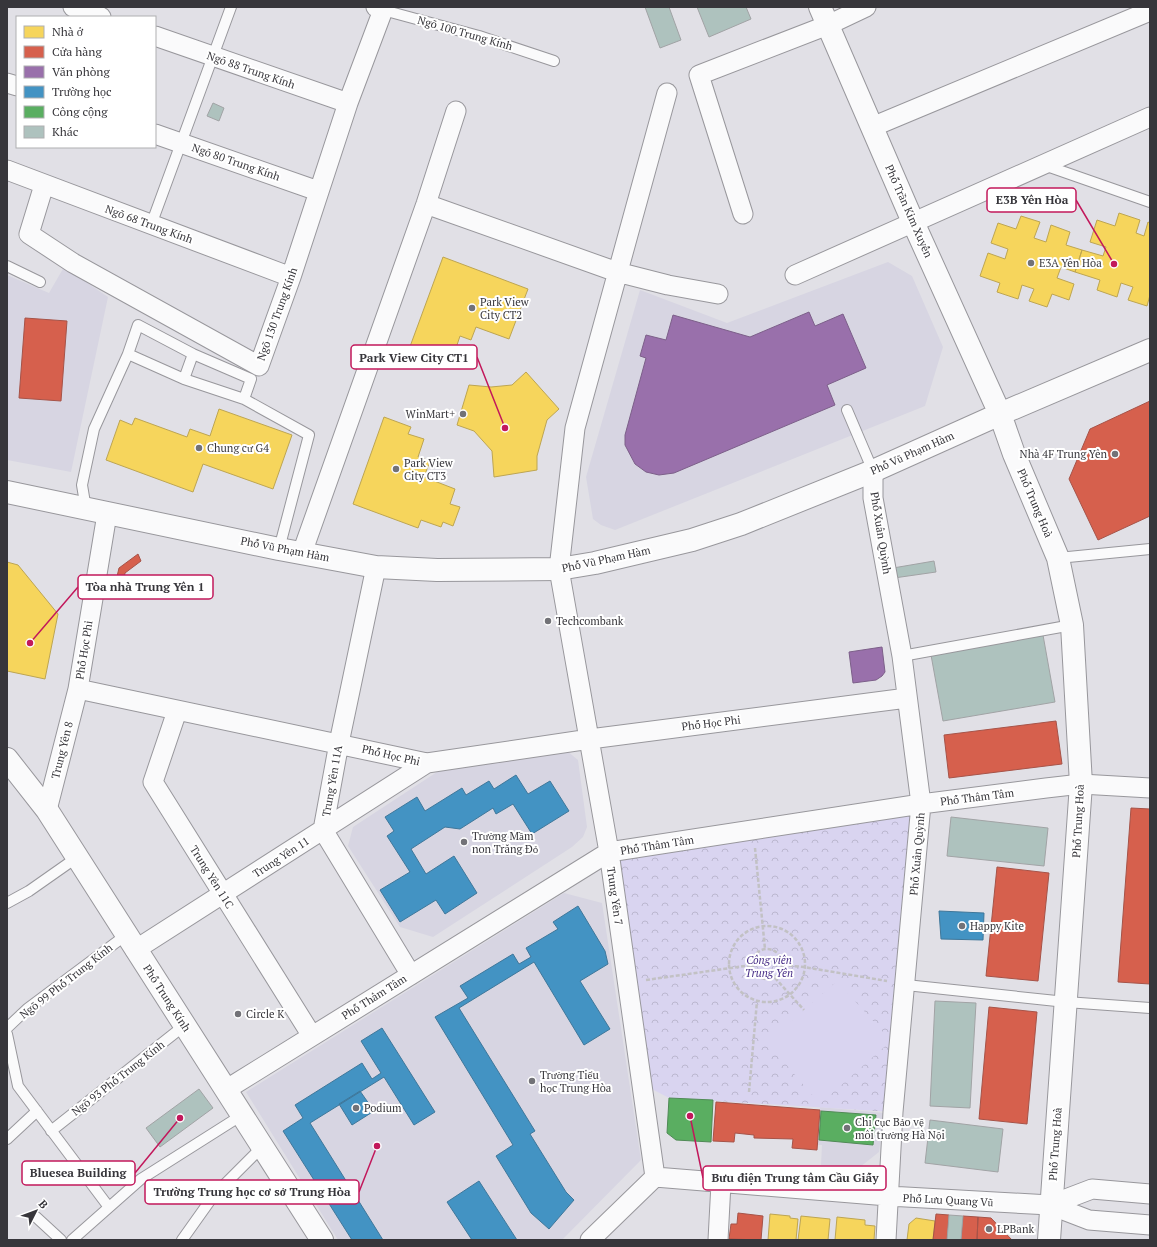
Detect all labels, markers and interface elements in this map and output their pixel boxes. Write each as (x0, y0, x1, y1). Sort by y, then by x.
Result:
street label: Ngõ 100 Trung Kính (416, 13, 515, 53)
legend (16, 16, 156, 148)
text: Nhà ở (52, 24, 84, 39)
text: Cửa hàng (52, 44, 102, 59)
street label: Ngõ 88 Trung Kính (205, 48, 297, 92)
text: Văn phòng (52, 64, 110, 79)
text: Trường học (52, 84, 112, 99)
text: Công cộng (52, 104, 108, 119)
text: Khác (52, 124, 79, 139)
street label: Ngõ 80 Trung Kính (190, 140, 282, 184)
street label: Phố Trần Kim Xuyến (882, 162, 936, 260)
callout: E3B Yên Hòa (987, 188, 1076, 212)
text: E3B Yên Hòa (996, 192, 1069, 207)
street label: Ngõ 68 Trung Kính (103, 202, 195, 247)
place label: E3A Yên Hòa (1039, 256, 1102, 270)
marker: E3A Yên Hòa (1026, 258, 1036, 268)
street label: Ngõ 130 Trung Kính (254, 265, 301, 363)
place label: Park View City CT2 (480, 295, 530, 322)
marker: Park View City CT2 (467, 303, 477, 313)
callout: Park View City CT1 (351, 345, 477, 369)
text: Park View City CT1 (359, 350, 469, 365)
place label: WinMart+ (406, 407, 455, 421)
marker: WinMart+ (458, 409, 468, 419)
street label: Phố Vũ Phạm Hàm (868, 428, 957, 478)
place label: Chung cư G4 (207, 441, 269, 455)
marker: Chung cư G4 (194, 443, 204, 453)
place label: Nhà 4F Trung Yên (1020, 447, 1107, 461)
marker: Nhà 4F Trung Yên (1110, 449, 1120, 459)
place label: Park View City CT3 (404, 456, 454, 483)
marker: Park View City CT3 (391, 464, 401, 474)
street label: Phố Trung Hoà (1014, 466, 1056, 540)
street label: Phố Xuân Quỳnh (868, 491, 895, 576)
street label: Phố Vũ Phạm Hàm (239, 534, 331, 565)
street label: Phố Vũ Phạm Hàm (560, 543, 652, 575)
callout: Tòa nhà Trung Yên 1 (78, 575, 213, 599)
text: Tòa nhà Trung Yên 1 (85, 579, 205, 594)
place label: Techcombank (556, 614, 624, 628)
marker: Techcombank (543, 616, 553, 626)
street label: Phố Học Phi (72, 620, 96, 680)
street label: Phố Học Phi (681, 712, 741, 734)
street label: Trung Yên 8 (48, 720, 76, 780)
street label: Phố Học Phi (360, 741, 422, 769)
street label: Trung Yên 11A (319, 744, 345, 818)
street label: Phố Trung Hoà (1069, 784, 1087, 858)
street label: Phố Thâm Tâm (939, 785, 1015, 808)
street label: Phố Xuân Quỳnh (906, 811, 928, 896)
place label: Trường Mầm non Trăng Đỏ (472, 829, 539, 856)
street label: Phố Thâm Tâm (619, 832, 695, 858)
street label: Trung Yên 11 (250, 834, 312, 880)
marker: Trường Mầm non Trăng Đỏ (459, 837, 469, 847)
street label: Trung Yên 11C (187, 843, 237, 911)
street label: Trung Yên 7 (604, 866, 626, 926)
place label: Happy Kite (970, 919, 1025, 933)
marker: Happy Kite (957, 921, 967, 931)
street label: Ngõ 99 Phố Trung Kính (17, 940, 116, 1022)
park label: Công viên Trung Yên (745, 953, 793, 980)
street label: Phố Trung Kính (140, 962, 194, 1035)
street label: Phố Thâm Tâm (339, 971, 410, 1023)
place label: Circle K (246, 1007, 285, 1021)
marker: Circle K (233, 1009, 243, 1019)
street label: Ngõ 93 Phố Trung Kính (69, 1037, 168, 1119)
place label: Trường Tiểu học Trung Hòa (540, 1068, 612, 1095)
marker: Trường Tiểu học Trung Hòa (527, 1076, 537, 1086)
place label: Podium (364, 1101, 402, 1115)
marker: Podium (351, 1103, 361, 1113)
street label: Phố Trung Hoà (1045, 1106, 1065, 1181)
place label: Chi cục Bảo vệ môi trường Hà Nội (855, 1115, 945, 1142)
marker: Chi cục Bảo vệ môi trường Hà Nội (842, 1123, 852, 1133)
callout: Bluesea Building (22, 1161, 135, 1185)
text: Bluesea Building (30, 1165, 126, 1180)
callout: Bưu điện Trung tâm Cầu Giấy (703, 1166, 886, 1190)
text: Bưu điện Trung tâm Cầu Giấy (711, 1170, 879, 1185)
callout: Trường Trung học cơ sở Trung Hòa (145, 1180, 359, 1204)
text: Trường Trung học cơ sở Trung Hòa (153, 1184, 351, 1199)
north arrow (16, 1191, 56, 1231)
street label: Phố Lưu Quang Vũ (902, 1191, 994, 1209)
text: B (36, 1197, 51, 1212)
place label: LPBank (997, 1222, 1034, 1236)
marker: LPBank (984, 1224, 994, 1234)

